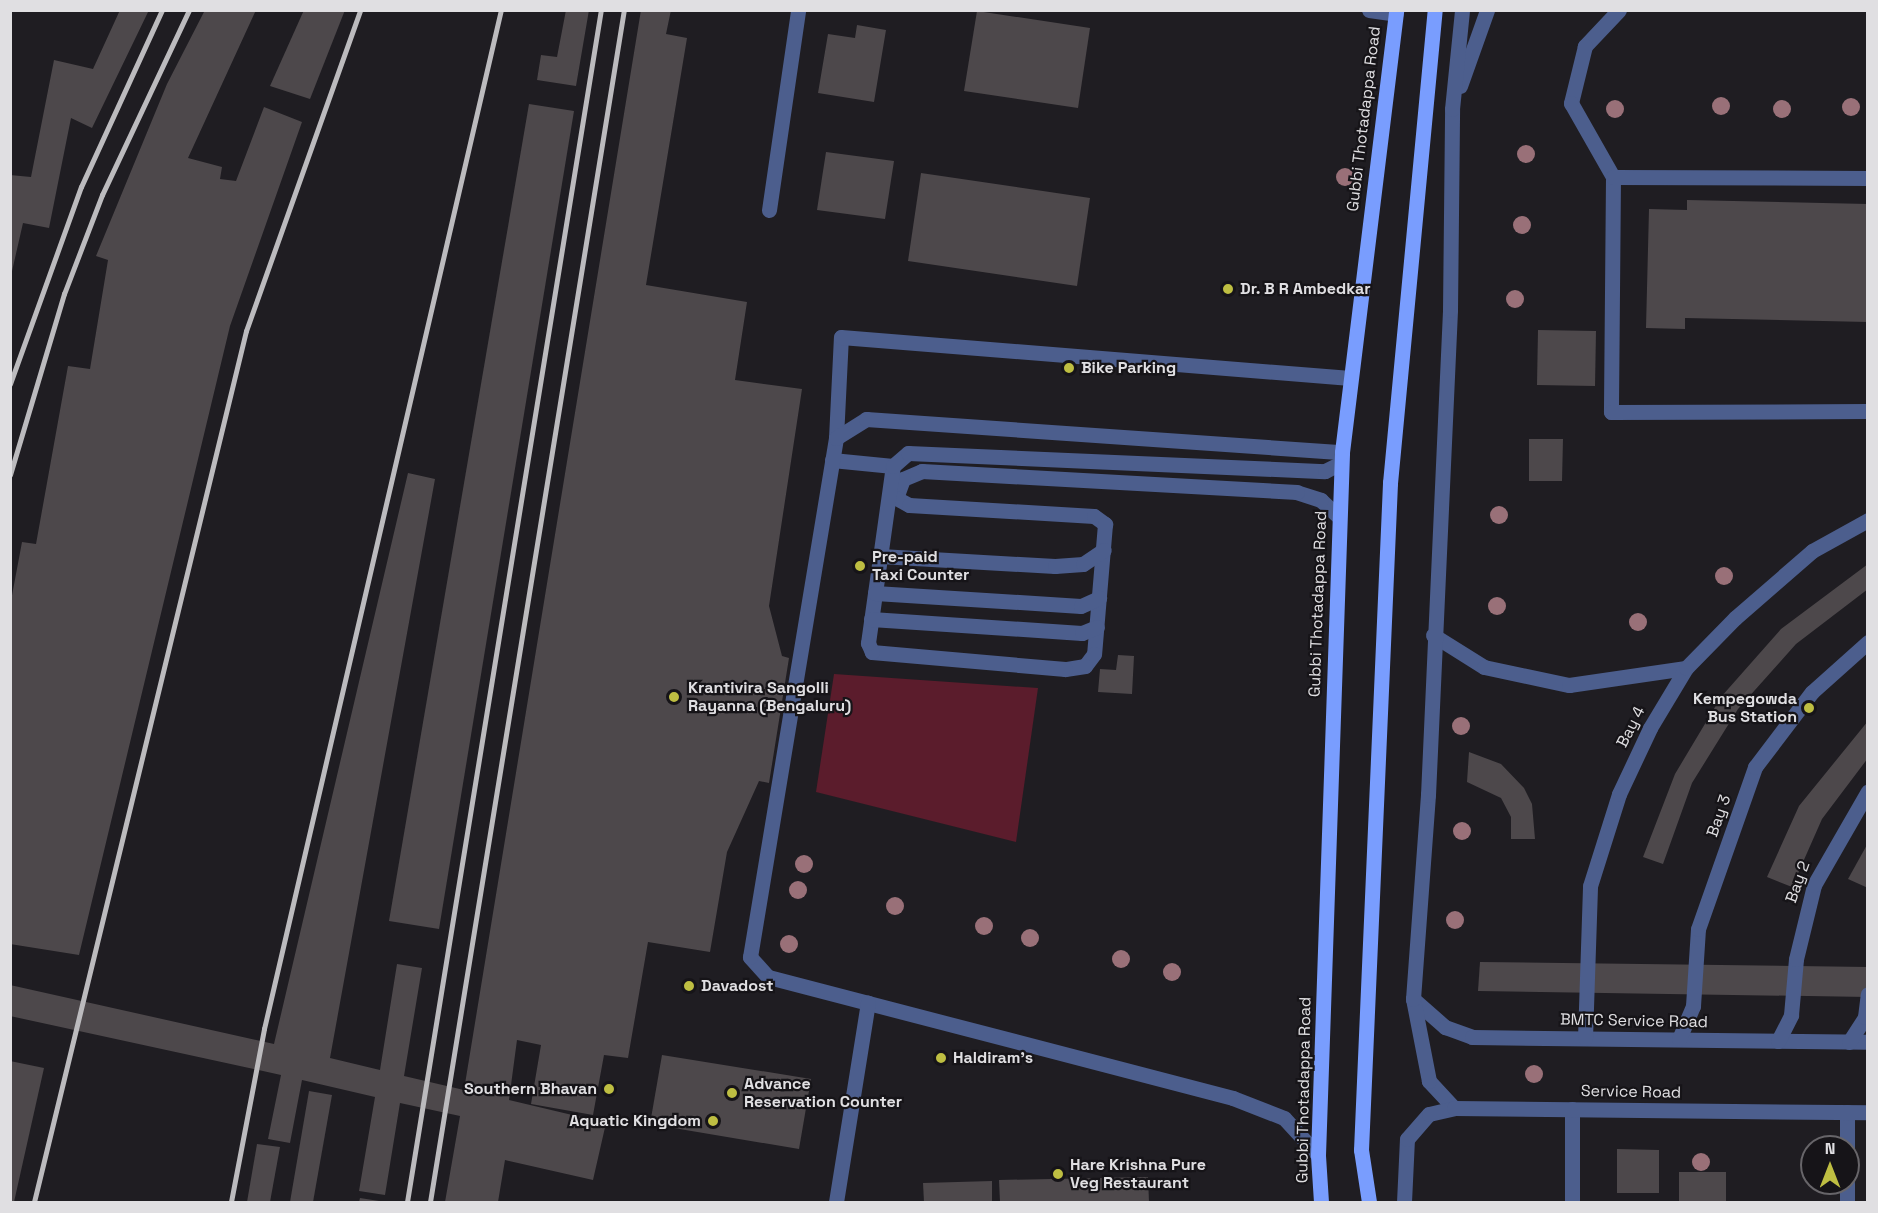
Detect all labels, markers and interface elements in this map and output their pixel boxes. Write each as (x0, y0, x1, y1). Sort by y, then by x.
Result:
street label: Gubbi Thotadappa Road (1343, 25, 1385, 213)
place label: Dr. B R Ambedkar (1240, 279, 1371, 299)
marker: Dr. B R Ambedkar (1221, 282, 1235, 296)
place label: Bike Parking (1081, 358, 1176, 378)
marker: Bike Parking (1062, 361, 1076, 375)
street label: Gubbi Thotadappa Road (1305, 510, 1331, 698)
place label: Pre-paid Taxi Counter (872, 547, 969, 585)
marker: Pre-paid Taxi Counter (853, 559, 867, 573)
place label: Krantivira Sangolli Rayanna (Bengaluru) (688, 678, 851, 716)
marker: Krantivira Sangolli Rayanna (Bengaluru) (665, 688, 683, 706)
place label: Kempegowda Bus Station (1693, 689, 1797, 727)
marker: Kempegowda Bus Station (1802, 701, 1816, 715)
street label: Bay 4 (1613, 703, 1649, 751)
street label: Bay 3 (1703, 792, 1735, 840)
street label: Bay 2 (1782, 858, 1814, 906)
place label: Davadost (701, 976, 774, 996)
marker: Davadost (682, 979, 696, 993)
street label: Gubbi Thotadappa Road (1293, 996, 1315, 1184)
street label: BMTC Service Road (1560, 1010, 1708, 1032)
place label: Haldiram's (953, 1048, 1033, 1068)
marker: Haldiram's (934, 1051, 948, 1065)
place label: Advance Reservation Counter (744, 1074, 902, 1112)
place label: Southern Bhavan (464, 1079, 597, 1099)
marker: Southern Bhavan (602, 1082, 616, 1096)
street label: Service Road (1581, 1082, 1681, 1102)
marker: Advance Reservation Counter (725, 1086, 739, 1100)
place label: Aquatic Kingdom (569, 1111, 701, 1131)
marker: Aquatic Kingdom (706, 1114, 720, 1128)
north arrow (1800, 1135, 1860, 1195)
text: N (1825, 1138, 1835, 1159)
place label: Hare Krishna Pure Veg Restaurant (1070, 1155, 1206, 1193)
marker: Hare Krishna Pure Veg Restaurant (1051, 1167, 1065, 1181)

